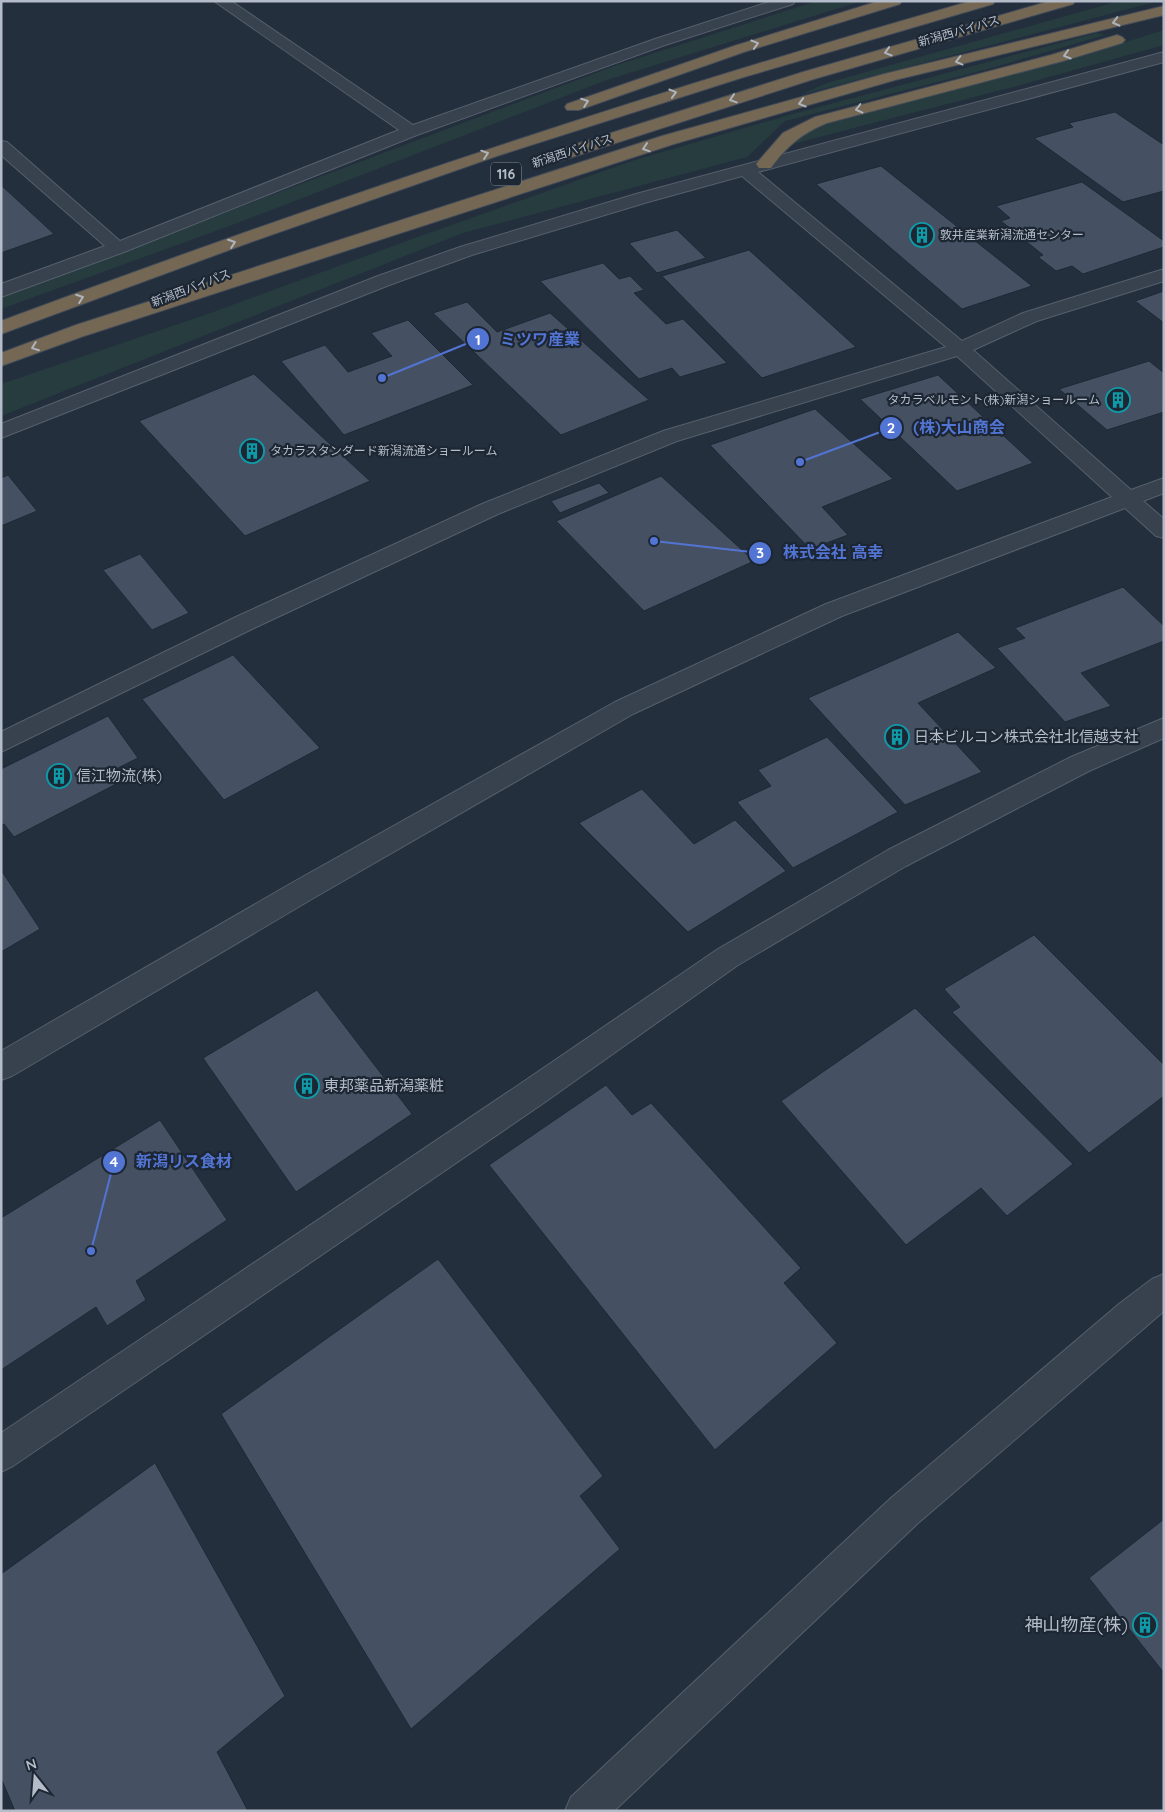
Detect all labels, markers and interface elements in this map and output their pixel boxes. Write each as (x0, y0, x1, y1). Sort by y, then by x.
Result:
street label: 新潟西バイパス (917, 12, 1001, 49)
one-way arrow (1112, 16, 1121, 27)
one-way arrow (750, 39, 759, 49)
one-way arrow (884, 46, 893, 56)
one-way arrow (1063, 49, 1072, 59)
one-way arrow (954, 55, 963, 66)
one-way arrow (668, 89, 676, 99)
one-way arrow (729, 94, 737, 104)
one-way arrow (798, 97, 806, 107)
one-way arrow (580, 98, 589, 108)
one-way arrow (854, 103, 863, 114)
street label: 新潟西バイパス (530, 130, 614, 171)
one-way arrow (642, 142, 650, 152)
one-way arrow (480, 150, 489, 160)
road number: 116 (491, 162, 521, 185)
building icon: 敦井産業新潟流通センター (909, 222, 935, 248)
place label: 敦井産業新潟流通センター (940, 227, 1084, 242)
one-way arrow (228, 239, 236, 249)
street label: 新潟西バイパス (149, 266, 233, 310)
one-way arrow (75, 294, 83, 304)
callout: ミツワ産業 (465, 324, 590, 355)
text: ミツワ産業 (500, 329, 580, 349)
text: 1 (475, 330, 481, 349)
one-way arrow (32, 341, 40, 351)
building icon: タカラベルモント(株)新潟ショールーム (1105, 387, 1131, 413)
place label: タカラベルモント(株)新潟ショールーム (887, 392, 1100, 407)
callout: (株)大山商会 (878, 412, 1015, 443)
text: (株)大山商会 (913, 417, 1005, 437)
text: 2 (887, 418, 895, 437)
building icon: タカラスタンダード新潟流通ショールーム (239, 438, 265, 464)
place label: タカラスタンダード新潟流通ショールーム (270, 443, 497, 458)
callout: 株式会社 高幸 (748, 537, 893, 568)
text: 株式会社 高幸 (783, 542, 883, 562)
text: 3 (756, 543, 764, 562)
building icon: 日本ビルコン株式会社北信越支社 (884, 724, 910, 750)
place label: 日本ビルコン株式会社北信越支社 (914, 727, 1139, 746)
building icon: 信江物流(株) (46, 763, 72, 789)
place label: 信江物流(株) (76, 766, 162, 785)
building icon: 東邦薬品新潟薬粧 (294, 1073, 320, 1099)
place label: 東邦薬品新潟薬粧 (324, 1076, 444, 1095)
callout: 新潟リス食材 (101, 1146, 242, 1177)
text: 新潟リス食材 (136, 1151, 232, 1171)
text: 4 (110, 1152, 119, 1171)
building icon: 神山物産(株) (1132, 1612, 1158, 1638)
place label: 神山物産(株) (1025, 1613, 1128, 1636)
north arrow (10, 1752, 60, 1802)
text: N (24, 1754, 39, 1775)

